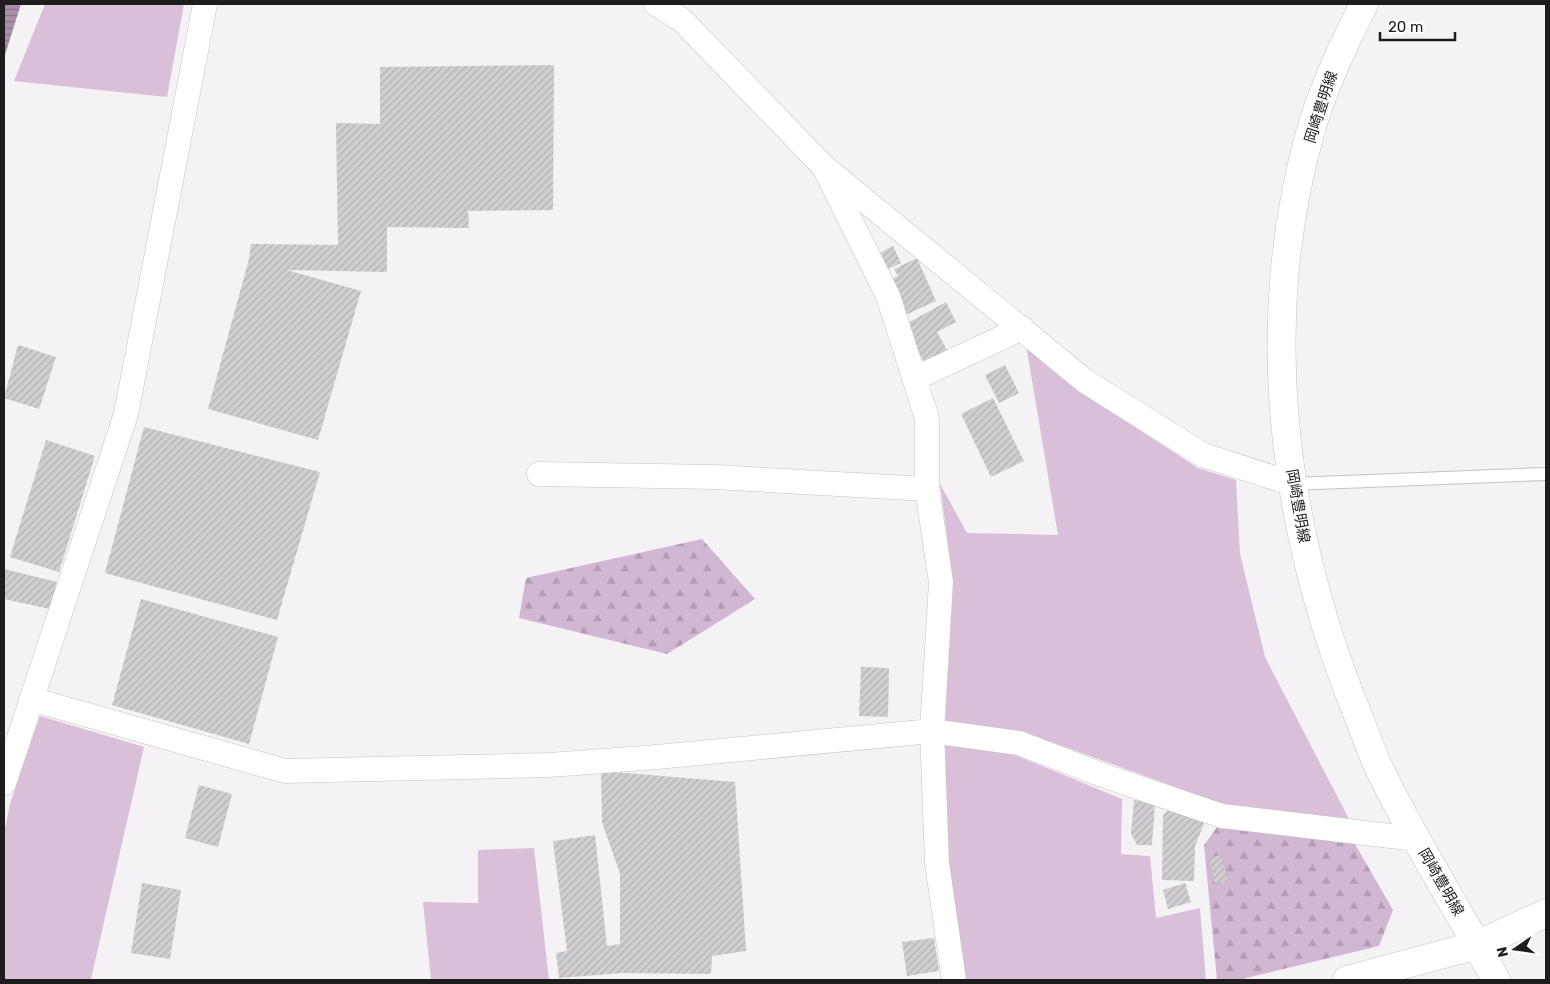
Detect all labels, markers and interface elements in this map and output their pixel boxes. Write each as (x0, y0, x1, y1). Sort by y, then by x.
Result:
scale bar (1380, 10, 1455, 42)
text: 20 m (1388, 18, 1423, 36)
street label: 岡崎豊明線 (1301, 69, 1341, 145)
street label: 岡崎豊明線 (1283, 467, 1313, 545)
street label: 岡崎豊明線 (1414, 845, 1468, 919)
north arrow (1490, 924, 1540, 974)
text: N (1493, 945, 1512, 959)

